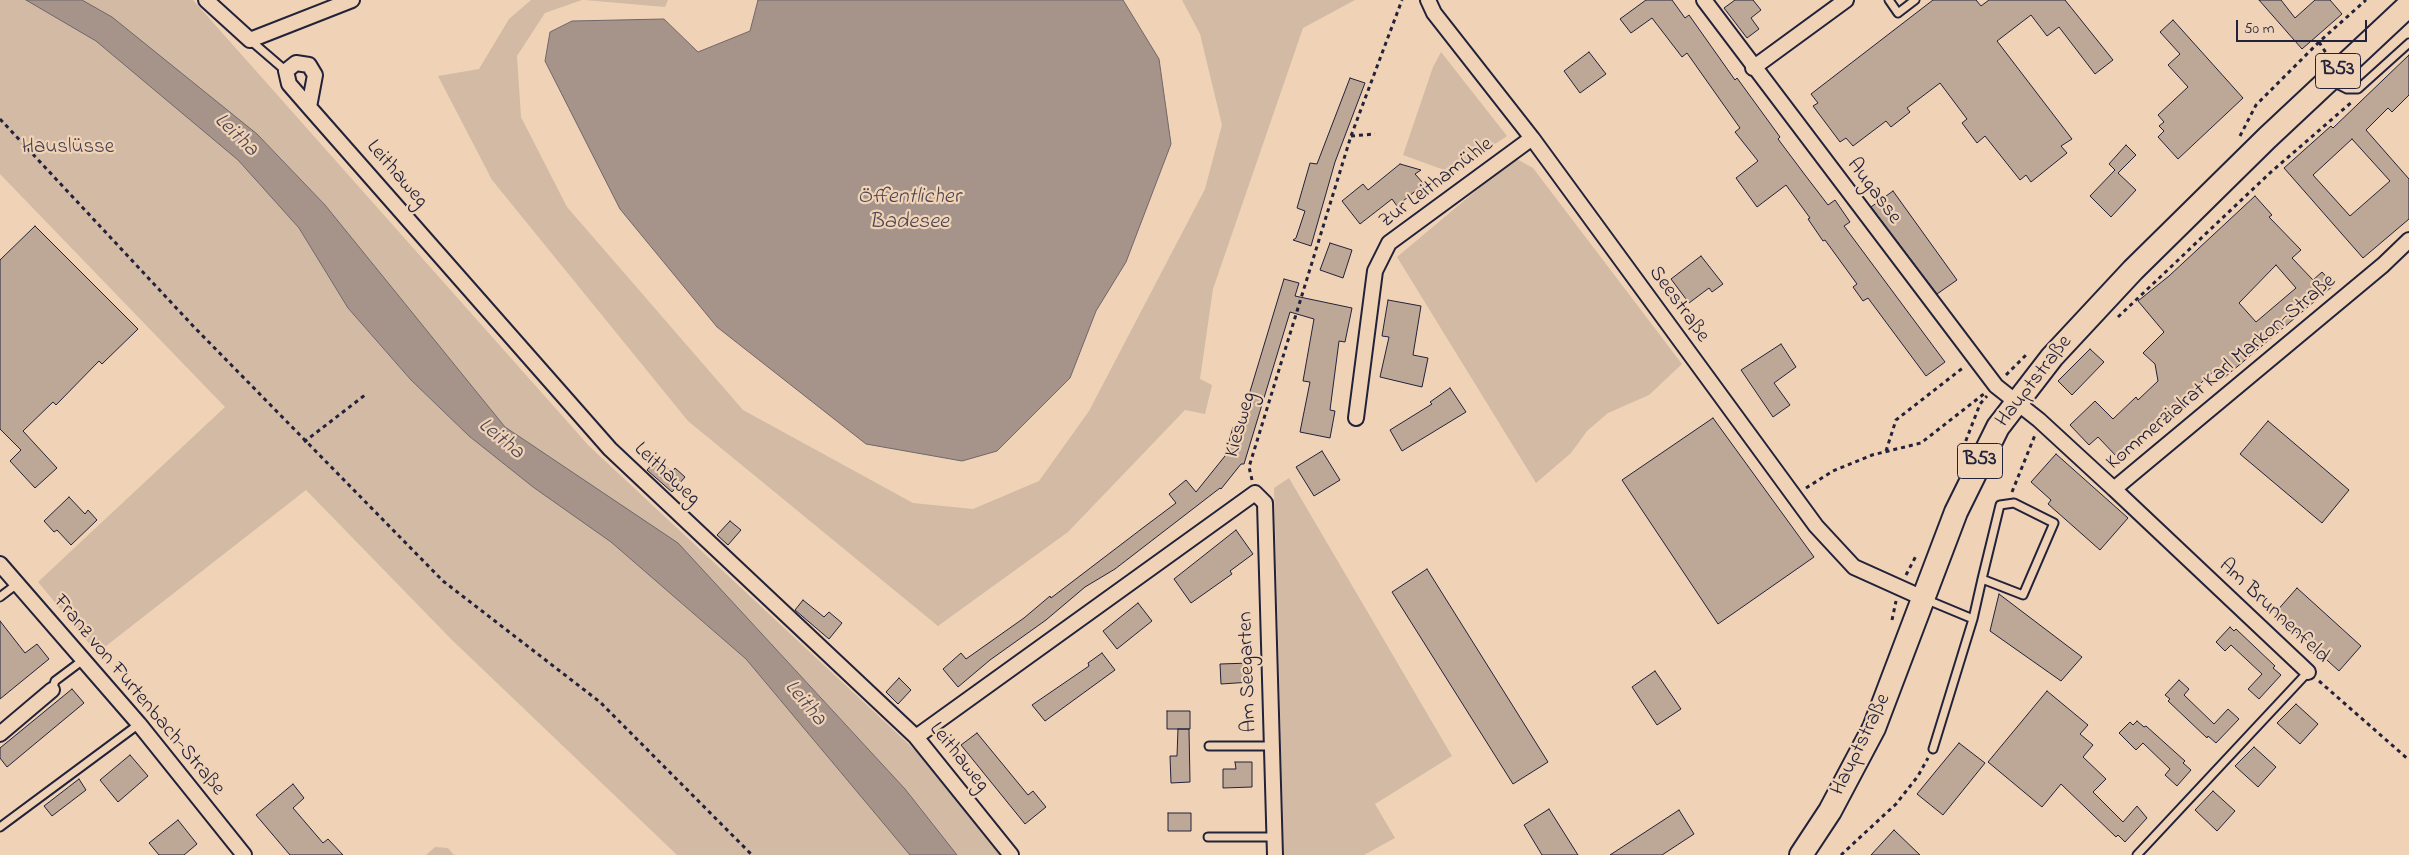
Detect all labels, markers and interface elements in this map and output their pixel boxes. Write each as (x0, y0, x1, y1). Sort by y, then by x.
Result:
scale bar (2239, 10, 2370, 42)
text: 50 m (2244, 18, 2274, 40)
road number: B53 (2316, 54, 2360, 88)
water label: Leitha (207, 109, 263, 163)
street label: Zur Leithamühle (1375, 133, 1499, 235)
park label: Hauslüsse (22, 136, 114, 162)
street label: Leithaweg (360, 136, 432, 214)
street label: Augasse (1840, 154, 1906, 230)
water label: Öffentlicher Badesee (858, 185, 960, 236)
street label: Seestraße (1642, 262, 1714, 348)
street label: Kommerzialrat Karl Markon-Straße (2102, 270, 2342, 476)
street label: Hauptstraße (1991, 331, 2079, 433)
street label: Kiesweg (1221, 389, 1263, 461)
water label: Leitha (472, 413, 528, 467)
street label: Leithaweg (627, 438, 705, 512)
road number: B53 (1958, 444, 2002, 478)
street label: Am Brunnenfeld (2212, 554, 2334, 670)
street label: Franz von Furtenbach-Straße (47, 590, 229, 802)
street label: Am Seegarten (1234, 611, 1264, 733)
water label: Leitha (777, 676, 831, 732)
street label: Hauptstraße (1827, 690, 1897, 800)
street label: Leithaweg (922, 718, 994, 798)

